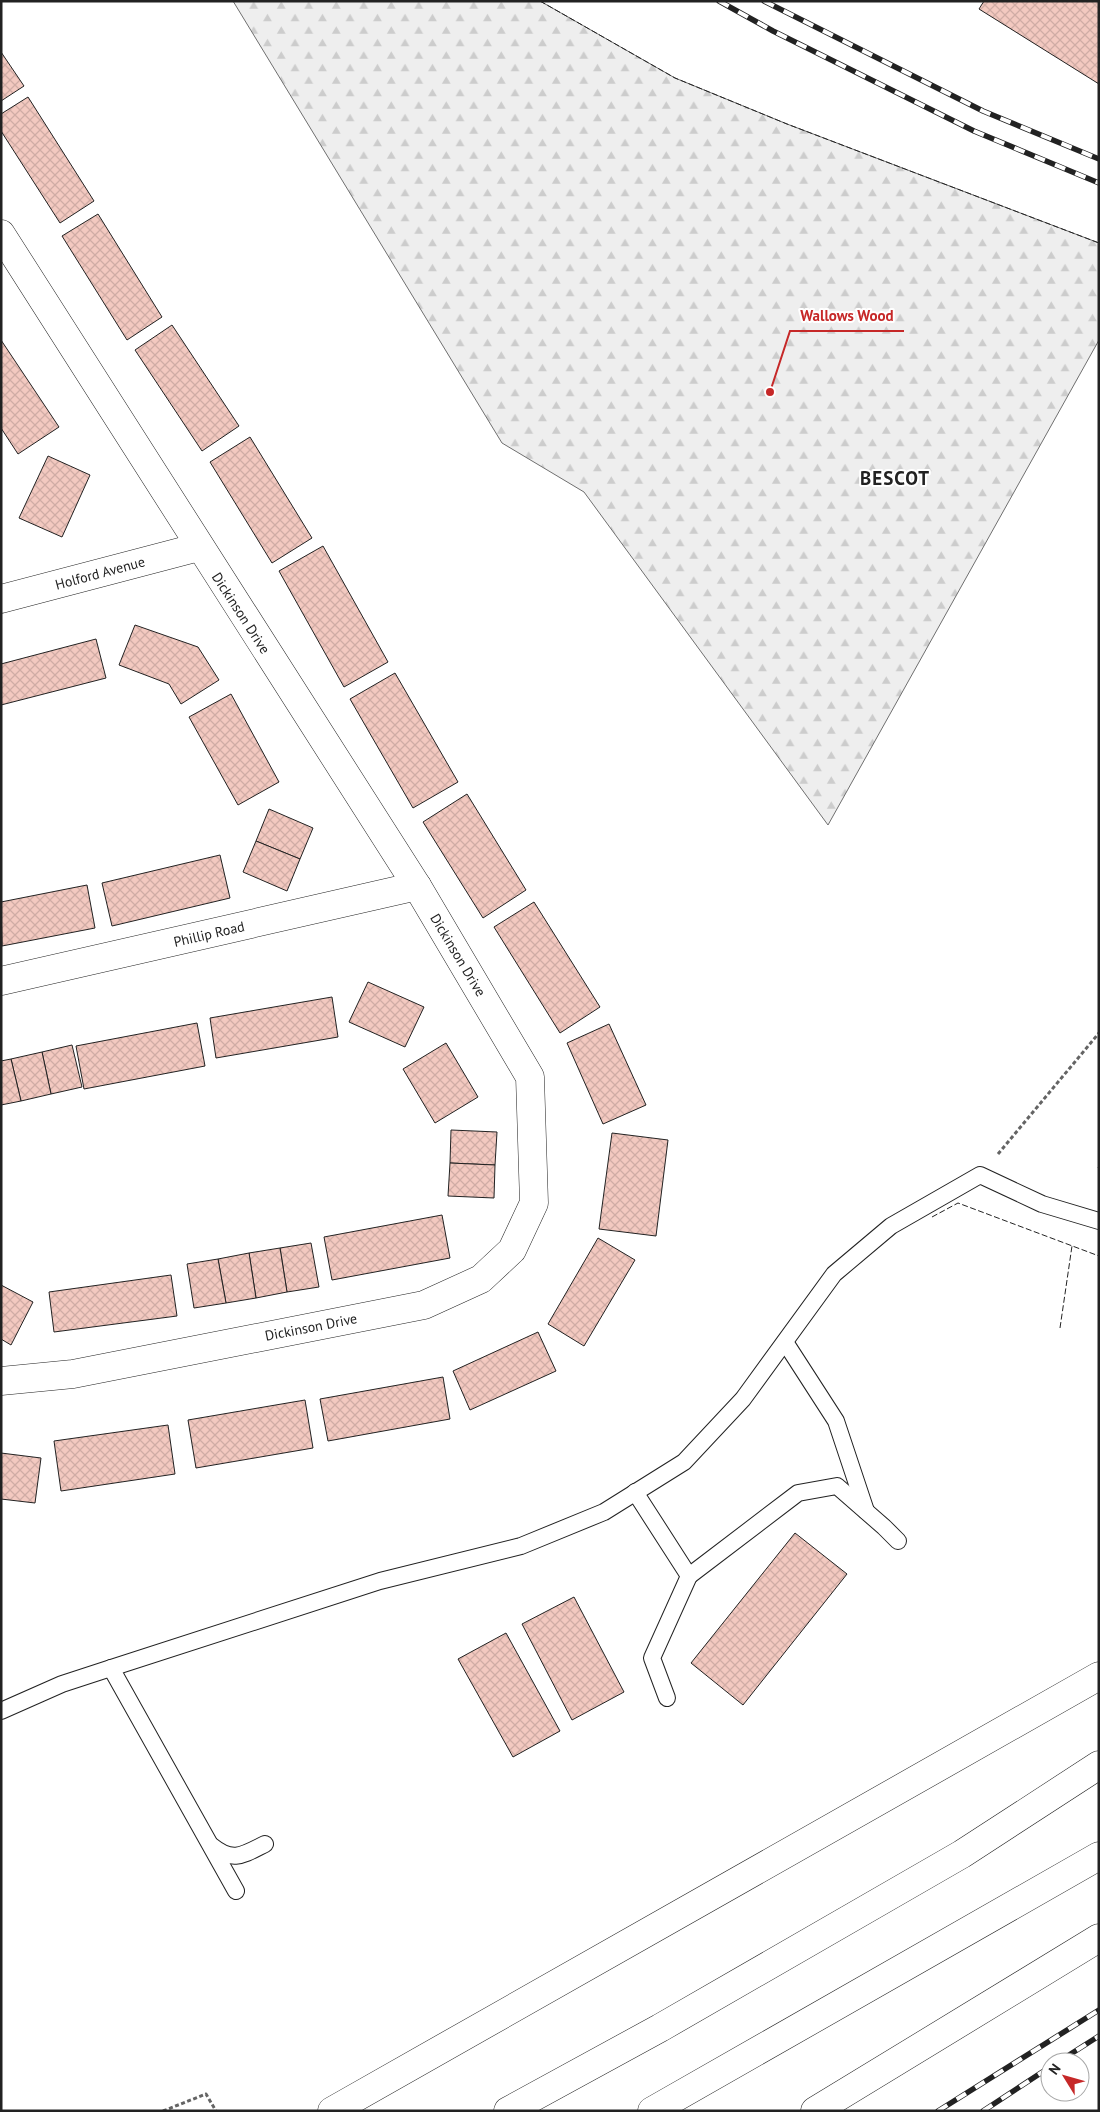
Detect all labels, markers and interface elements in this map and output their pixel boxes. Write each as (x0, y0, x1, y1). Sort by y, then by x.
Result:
callout: Wallows Wood (790, 301, 904, 331)
text: Wallows Wood (800, 306, 894, 325)
district label: BESCOT (860, 466, 930, 490)
street label: Holford Avenue (53, 552, 147, 594)
street label: Dickinson Drive (208, 569, 274, 657)
street label: Dickinson Drive (426, 910, 490, 1000)
street label: Phillip Road (172, 917, 246, 951)
street label: Dickinson Drive (263, 1309, 359, 1345)
north arrow (1040, 2052, 1090, 2102)
text: N (1045, 2060, 1065, 2078)

